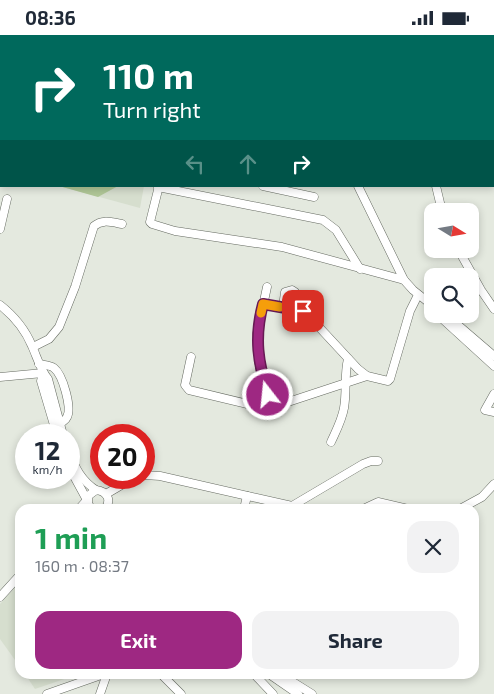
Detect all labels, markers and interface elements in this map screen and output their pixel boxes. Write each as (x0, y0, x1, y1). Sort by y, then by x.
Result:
text: 08:36 (25, 6, 76, 29)
text: 110 m (103, 54, 194, 96)
icon: right (20, 55, 85, 120)
text: Turn right (103, 96, 201, 122)
icon: left (181, 150, 209, 178)
icon: ahead (234, 150, 262, 178)
icon: right (287, 150, 315, 178)
north arrow (424, 203, 479, 257)
map controls (424, 203, 479, 323)
button: search (424, 268, 479, 323)
pin (282, 290, 324, 332)
icon: arrive (289, 297, 317, 325)
position arrow (241, 368, 293, 420)
speed limit sign: 20 (90, 424, 155, 489)
text: 12 (35, 435, 60, 465)
text: km/h (33, 462, 62, 476)
text: 1 min (35, 519, 107, 555)
button: close (407, 521, 459, 573)
text: 160 m · 08:37 (35, 556, 129, 575)
button: Exit (35, 611, 242, 669)
button: Share (252, 611, 459, 669)

